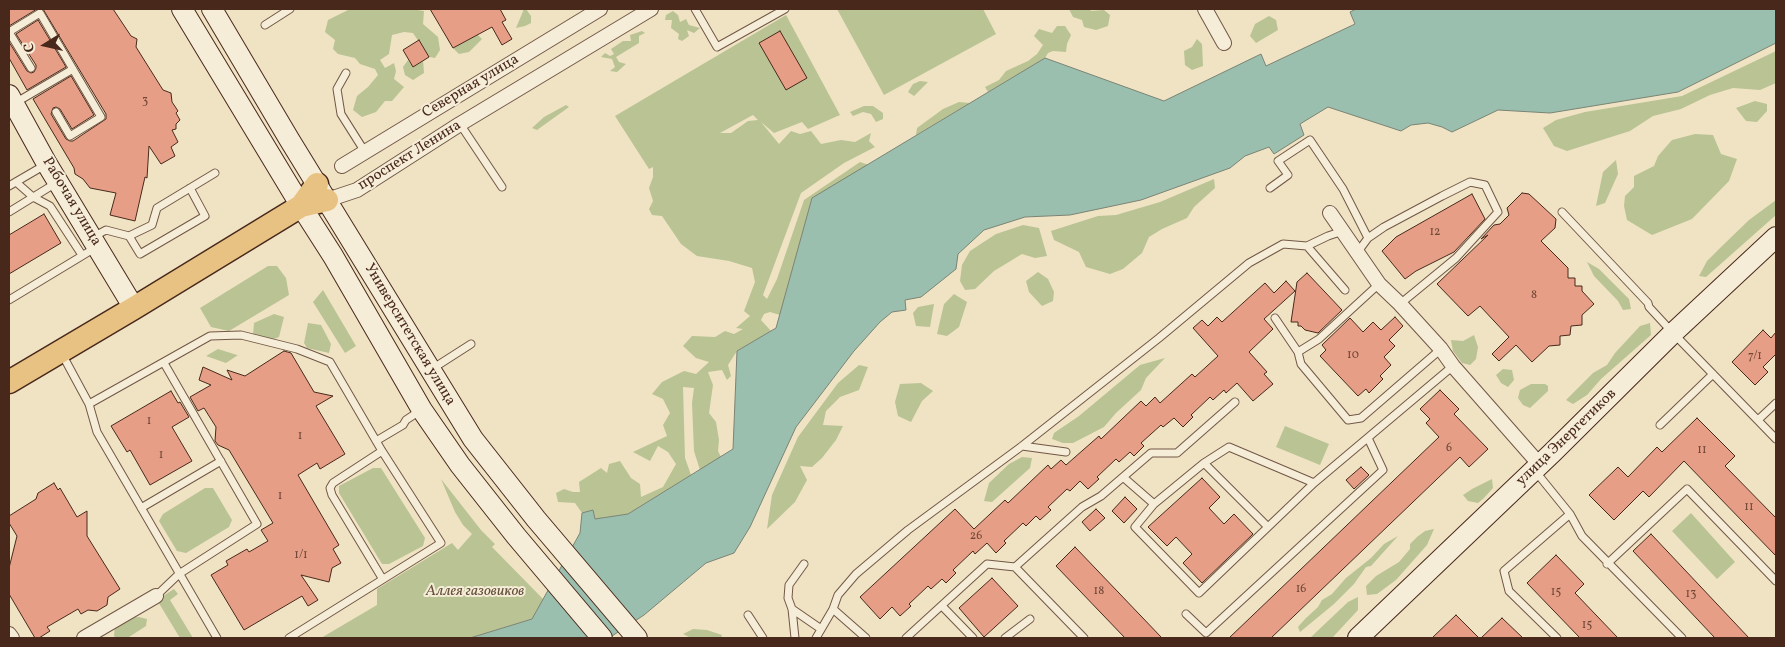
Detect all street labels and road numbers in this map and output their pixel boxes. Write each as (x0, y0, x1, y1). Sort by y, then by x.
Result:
street label: Северная улица (419, 51, 523, 123)
street label: проспект Ленина (355, 117, 465, 195)
street label: Рабочая улица (37, 154, 105, 250)
street label: Университетская улица (359, 261, 459, 409)
street label: улица Энергетиков (1513, 386, 1621, 490)

